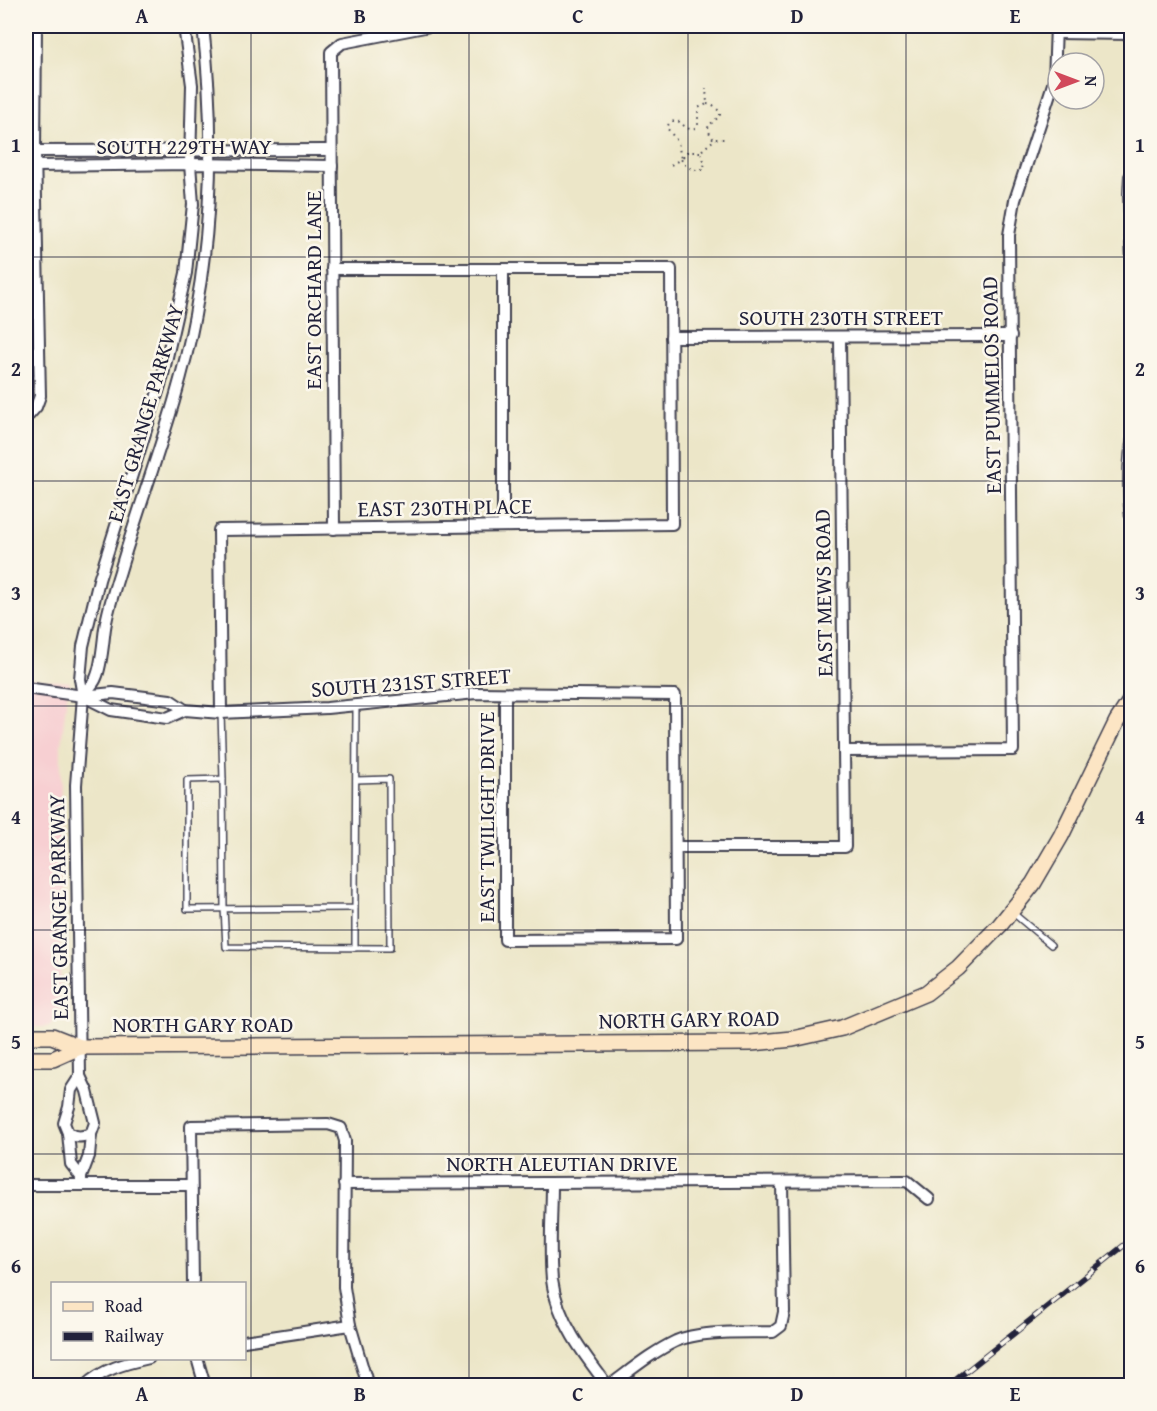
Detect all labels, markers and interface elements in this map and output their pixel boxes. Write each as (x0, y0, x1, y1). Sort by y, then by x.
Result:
text: A (136, 1, 149, 30)
text: B (354, 1, 366, 30)
text: C (572, 1, 584, 30)
text: D (790, 1, 804, 30)
text: E (1010, 1, 1021, 30)
north arrow (1046, 51, 1106, 111)
text: N (1079, 76, 1103, 87)
text: 1 (11, 130, 21, 159)
street label: SOUTH 229TH WAY (96, 130, 272, 162)
text: 1 (1135, 130, 1145, 159)
street label: EAST ORCHARD LANE (297, 191, 329, 389)
street label: EAST PUMMELOS ROAD (973, 276, 1009, 494)
street label: EAST GRANGE PARKWAY (98, 300, 192, 526)
street label: SOUTH 230TH STREET (739, 301, 943, 333)
text: 2 (11, 354, 21, 383)
text: 2 (1135, 354, 1145, 383)
street label: EAST 230TH PLACE (357, 489, 533, 525)
street label: EAST MEWS ROAD (806, 509, 840, 677)
text: 3 (11, 578, 21, 607)
text: 3 (1135, 578, 1145, 607)
street label: SOUTH 231ST STREET (310, 659, 512, 705)
street label: EAST TWILIGHT DRIVE (470, 712, 502, 922)
street label: EAST GRANGE PARKWAY (40, 794, 76, 1020)
text: 4 (11, 802, 21, 831)
text: 4 (1135, 802, 1145, 831)
street label: NORTH GARY ROAD (598, 1001, 780, 1037)
street label: NORTH GARY ROAD (113, 1008, 293, 1040)
text: 5 (11, 1027, 21, 1056)
text: 5 (1135, 1027, 1145, 1056)
street label: NORTH ALEUTIAN DRIVE (446, 1147, 678, 1179)
text: 6 (11, 1251, 21, 1280)
text: 6 (1135, 1251, 1145, 1280)
legend (51, 1282, 246, 1360)
text: Road (105, 1292, 143, 1319)
text: Railway (105, 1322, 164, 1349)
text: A (136, 1379, 149, 1408)
text: B (354, 1379, 366, 1408)
text: C (572, 1379, 584, 1408)
text: D (790, 1379, 804, 1408)
text: E (1010, 1379, 1021, 1408)

